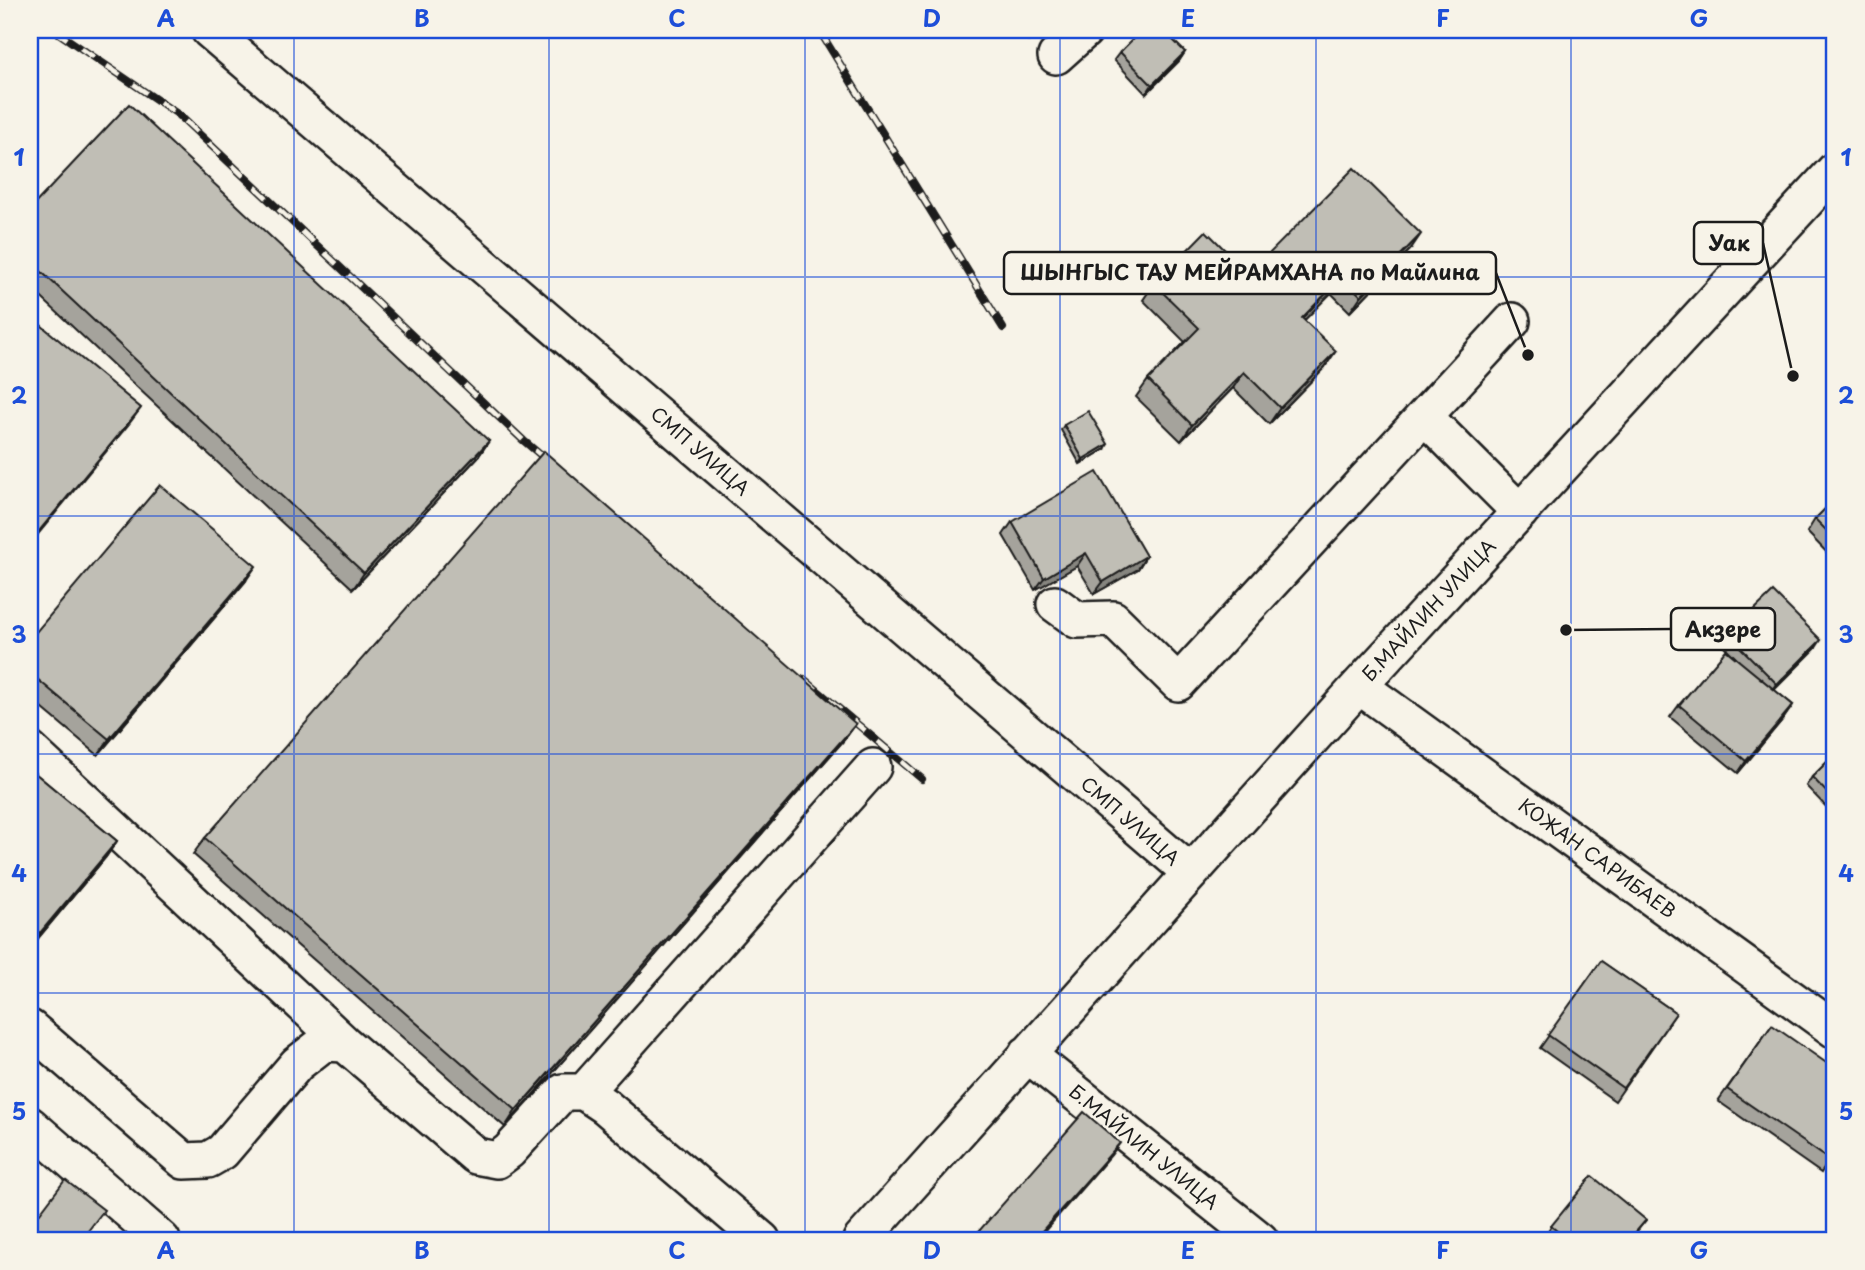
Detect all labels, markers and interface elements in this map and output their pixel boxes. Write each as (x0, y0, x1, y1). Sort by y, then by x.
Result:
text: A (157, 0, 175, 35)
text: B (414, 0, 430, 35)
text: C (668, 0, 686, 35)
text: D (923, 0, 941, 35)
text: E (1181, 0, 1195, 35)
text: F (1436, 0, 1450, 35)
text: G (1690, 0, 1708, 35)
text: 1 (14, 139, 25, 174)
text: 1 (1841, 139, 1852, 174)
callout: Уак (1694, 222, 1763, 264)
text: Уак (1709, 226, 1750, 258)
callout: ШЫНГЫС ТАУ МЕЙРАМХАНА по Майлина (1004, 252, 1496, 294)
text: ШЫНГЫС ТАУ МЕЙРАМХАНА по Майлина (1020, 255, 1480, 287)
text: 2 (11, 377, 27, 412)
text: 2 (1838, 377, 1854, 412)
street label: СМП УЛИЦА (645, 399, 756, 501)
street label: Б.МАЙЛИН УЛИЦА (1355, 532, 1502, 687)
callout: Акзере (1671, 608, 1775, 650)
text: Акзере (1685, 612, 1761, 644)
text: 3 (11, 616, 27, 651)
text: 3 (1838, 616, 1854, 651)
street label: СМП УЛИЦА (1075, 769, 1186, 871)
street label: КОЖАН САРИБАЕВ (1513, 790, 1682, 924)
text: 4 (11, 855, 27, 890)
text: 4 (1838, 855, 1854, 890)
street label: Б.МАЙЛИН УЛИЦА (1064, 1077, 1225, 1215)
text: 5 (12, 1093, 26, 1128)
text: 5 (1839, 1093, 1853, 1128)
text: A (157, 1232, 175, 1267)
text: B (414, 1232, 430, 1267)
text: C (668, 1232, 686, 1267)
text: D (923, 1232, 941, 1267)
text: E (1181, 1232, 1195, 1267)
text: F (1436, 1232, 1450, 1267)
text: G (1690, 1232, 1708, 1267)

